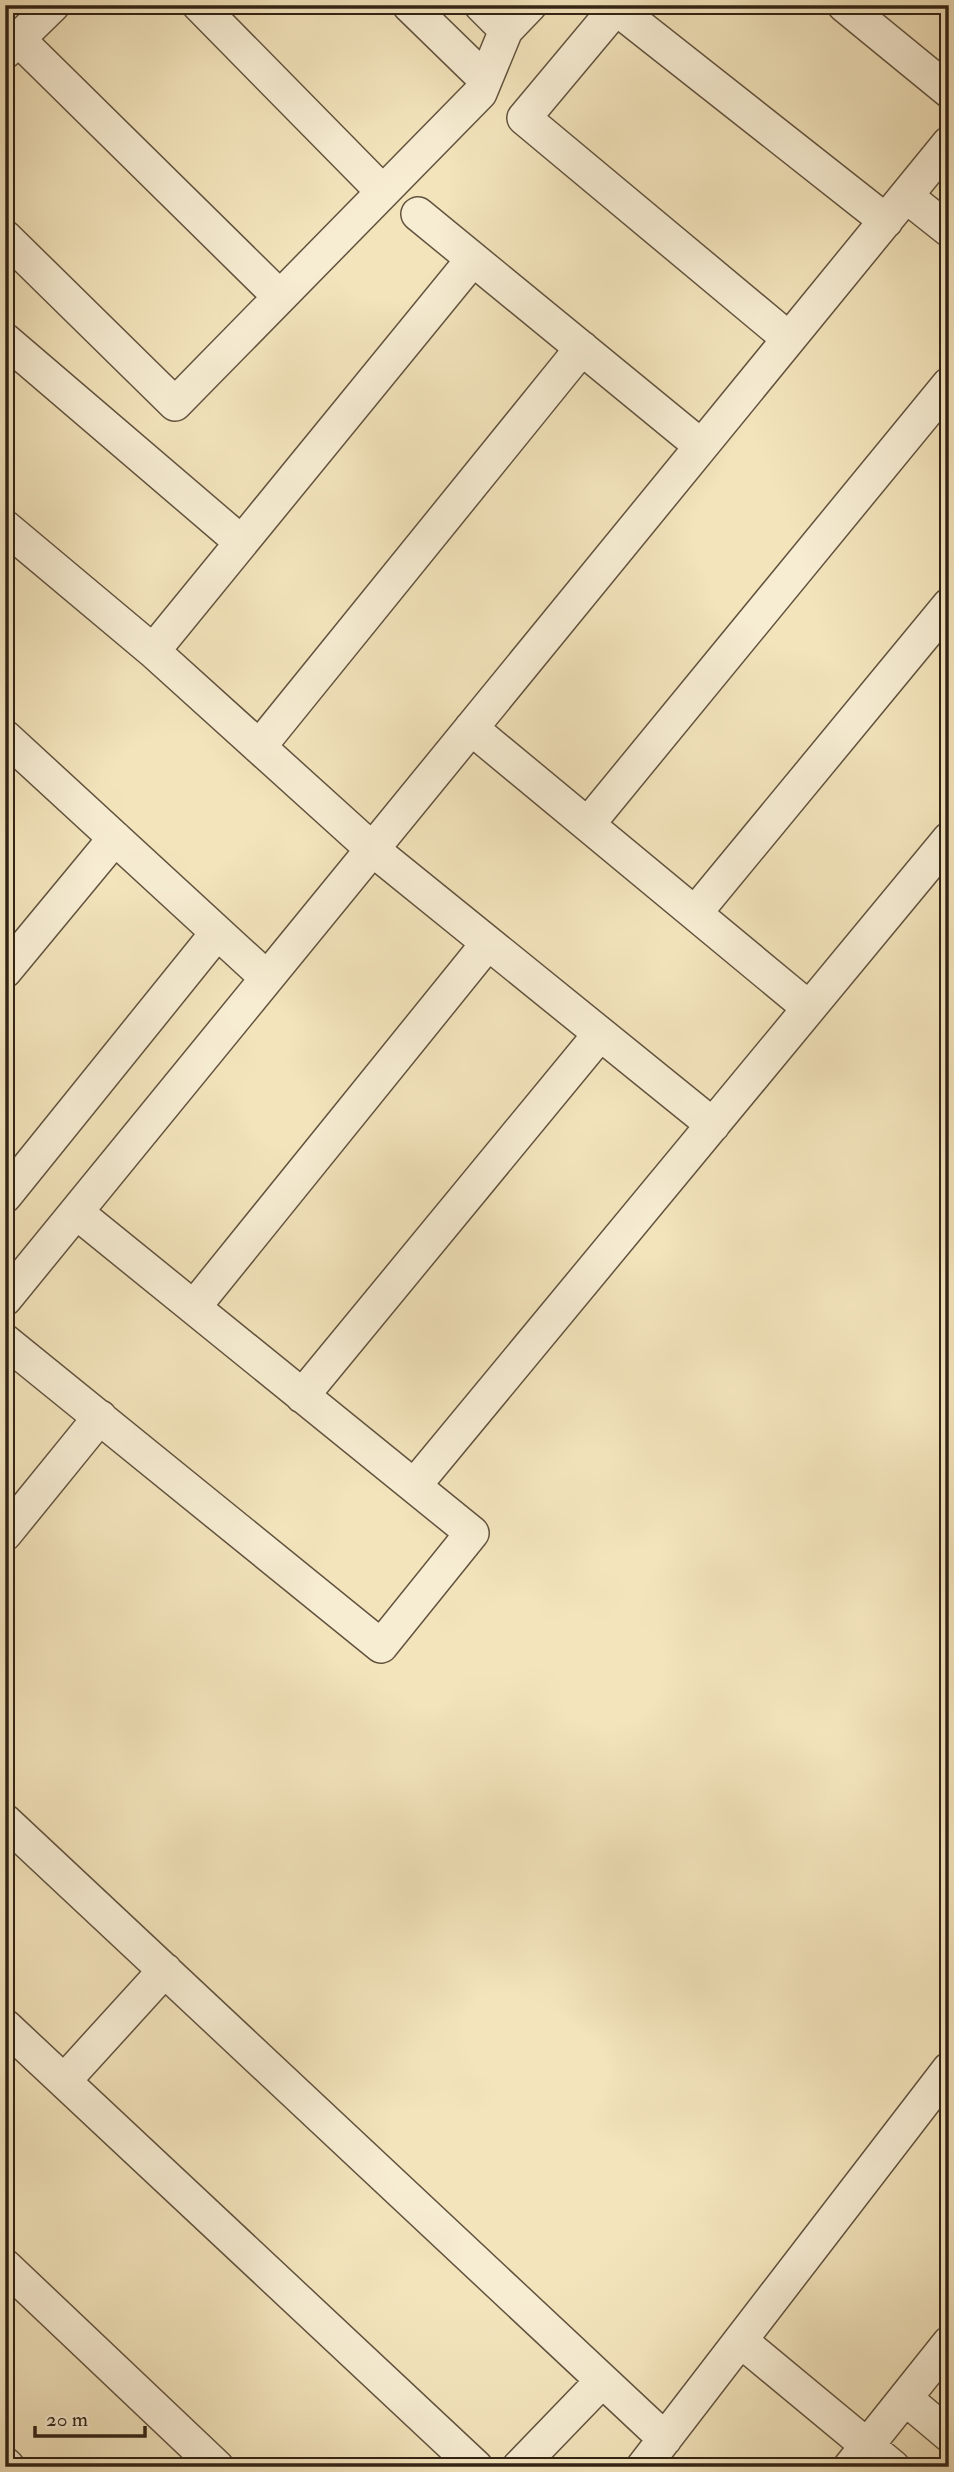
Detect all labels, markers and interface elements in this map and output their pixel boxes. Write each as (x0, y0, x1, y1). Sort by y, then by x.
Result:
scale bar (35, 2395, 145, 2439)
text: 20 m (46, 2406, 88, 2433)

